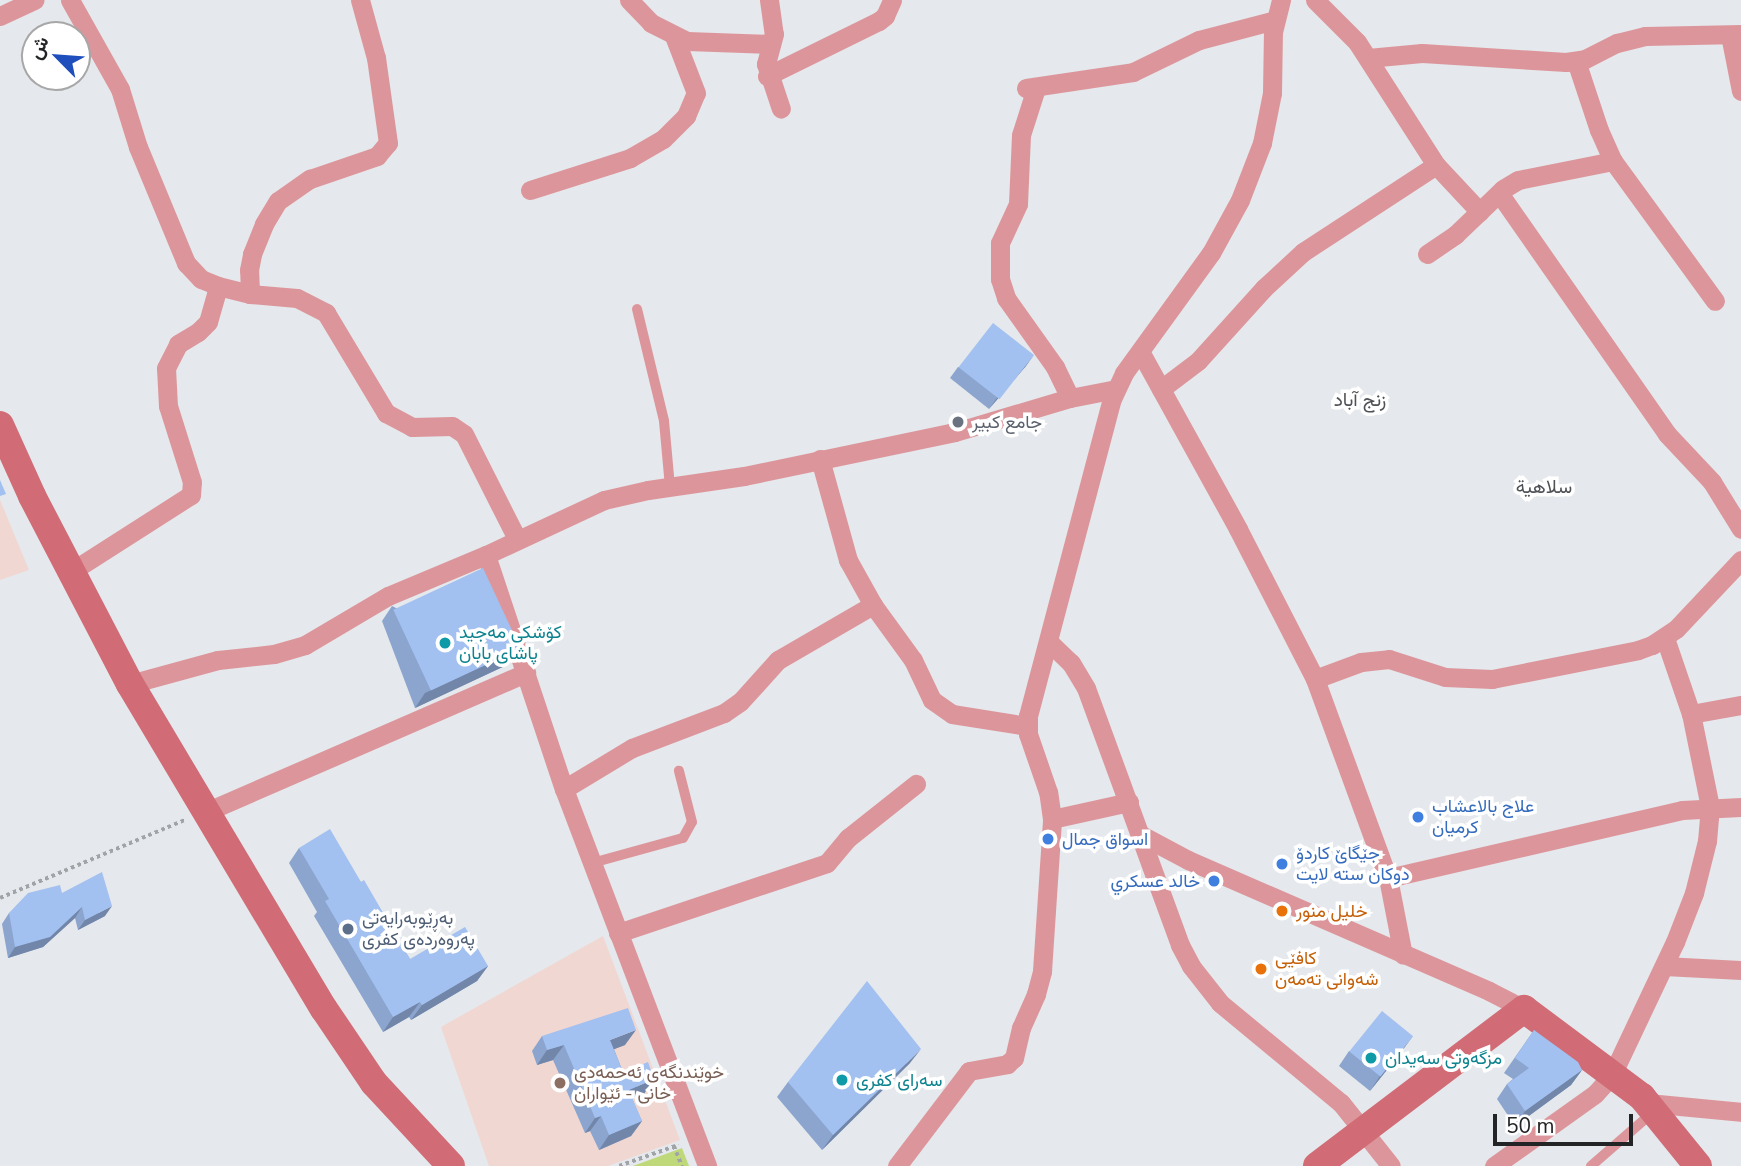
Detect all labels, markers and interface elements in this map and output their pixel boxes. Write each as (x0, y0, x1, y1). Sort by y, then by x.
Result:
north arrow (21, 21, 91, 91)
text: ش (22, 32, 55, 64)
district label: زنج آباد (1334, 390, 1386, 412)
place label: جامع كبير (972, 411, 1042, 433)
marker: جامع كبير (950, 414, 966, 430)
district label: سلاهية (1516, 477, 1572, 499)
place label: کۆشکی مەجید پاشای بابان (459, 622, 562, 664)
marker: کۆشکی مەجید پاشای بابان (437, 635, 453, 651)
place label: علاج بالاعشاب كرميان (1432, 796, 1534, 838)
marker: علاج بالاعشاب كرميان (1410, 809, 1426, 825)
place label: اسواق جمال (1062, 828, 1148, 850)
marker: اسواق جمال (1040, 831, 1056, 847)
place label: جێگاێ کاردۆ دوکان ستە لایت (1296, 843, 1410, 886)
marker: جێگاێ کاردۆ دوکان ستە لایت (1274, 856, 1290, 872)
place label: خالد عسکري (1110, 870, 1200, 892)
marker: خالد عسکري (1206, 873, 1222, 889)
place label: خلیل منور (1296, 900, 1367, 922)
marker: خلیل منور (1274, 903, 1290, 919)
place label: بەڕێوبەرایەتی پەروەردەی کفری (362, 908, 475, 950)
marker: بەڕێوبەرایەتی پەروەردەی کفری (340, 921, 356, 937)
place label: کافێی شەوانی تەمەن (1275, 948, 1379, 990)
marker: کافێی شەوانی تەمەن (1253, 961, 1269, 977)
place label: مزگەوتی سەیدان (1385, 1047, 1502, 1069)
marker: مزگەوتی سەیدان (1363, 1050, 1379, 1066)
place label: خوێندنگەی ئەحمەدی خانی - ئێواران (574, 1062, 724, 1104)
place label: سەرای کفری (856, 1069, 943, 1091)
marker: سەرای کفری (834, 1072, 850, 1088)
marker: خوێندنگەی ئەحمەدی خانی - ئێواران (552, 1075, 568, 1091)
scale bar (1496, 1100, 1636, 1144)
text: 50 m (1506, 1112, 1555, 1140)

